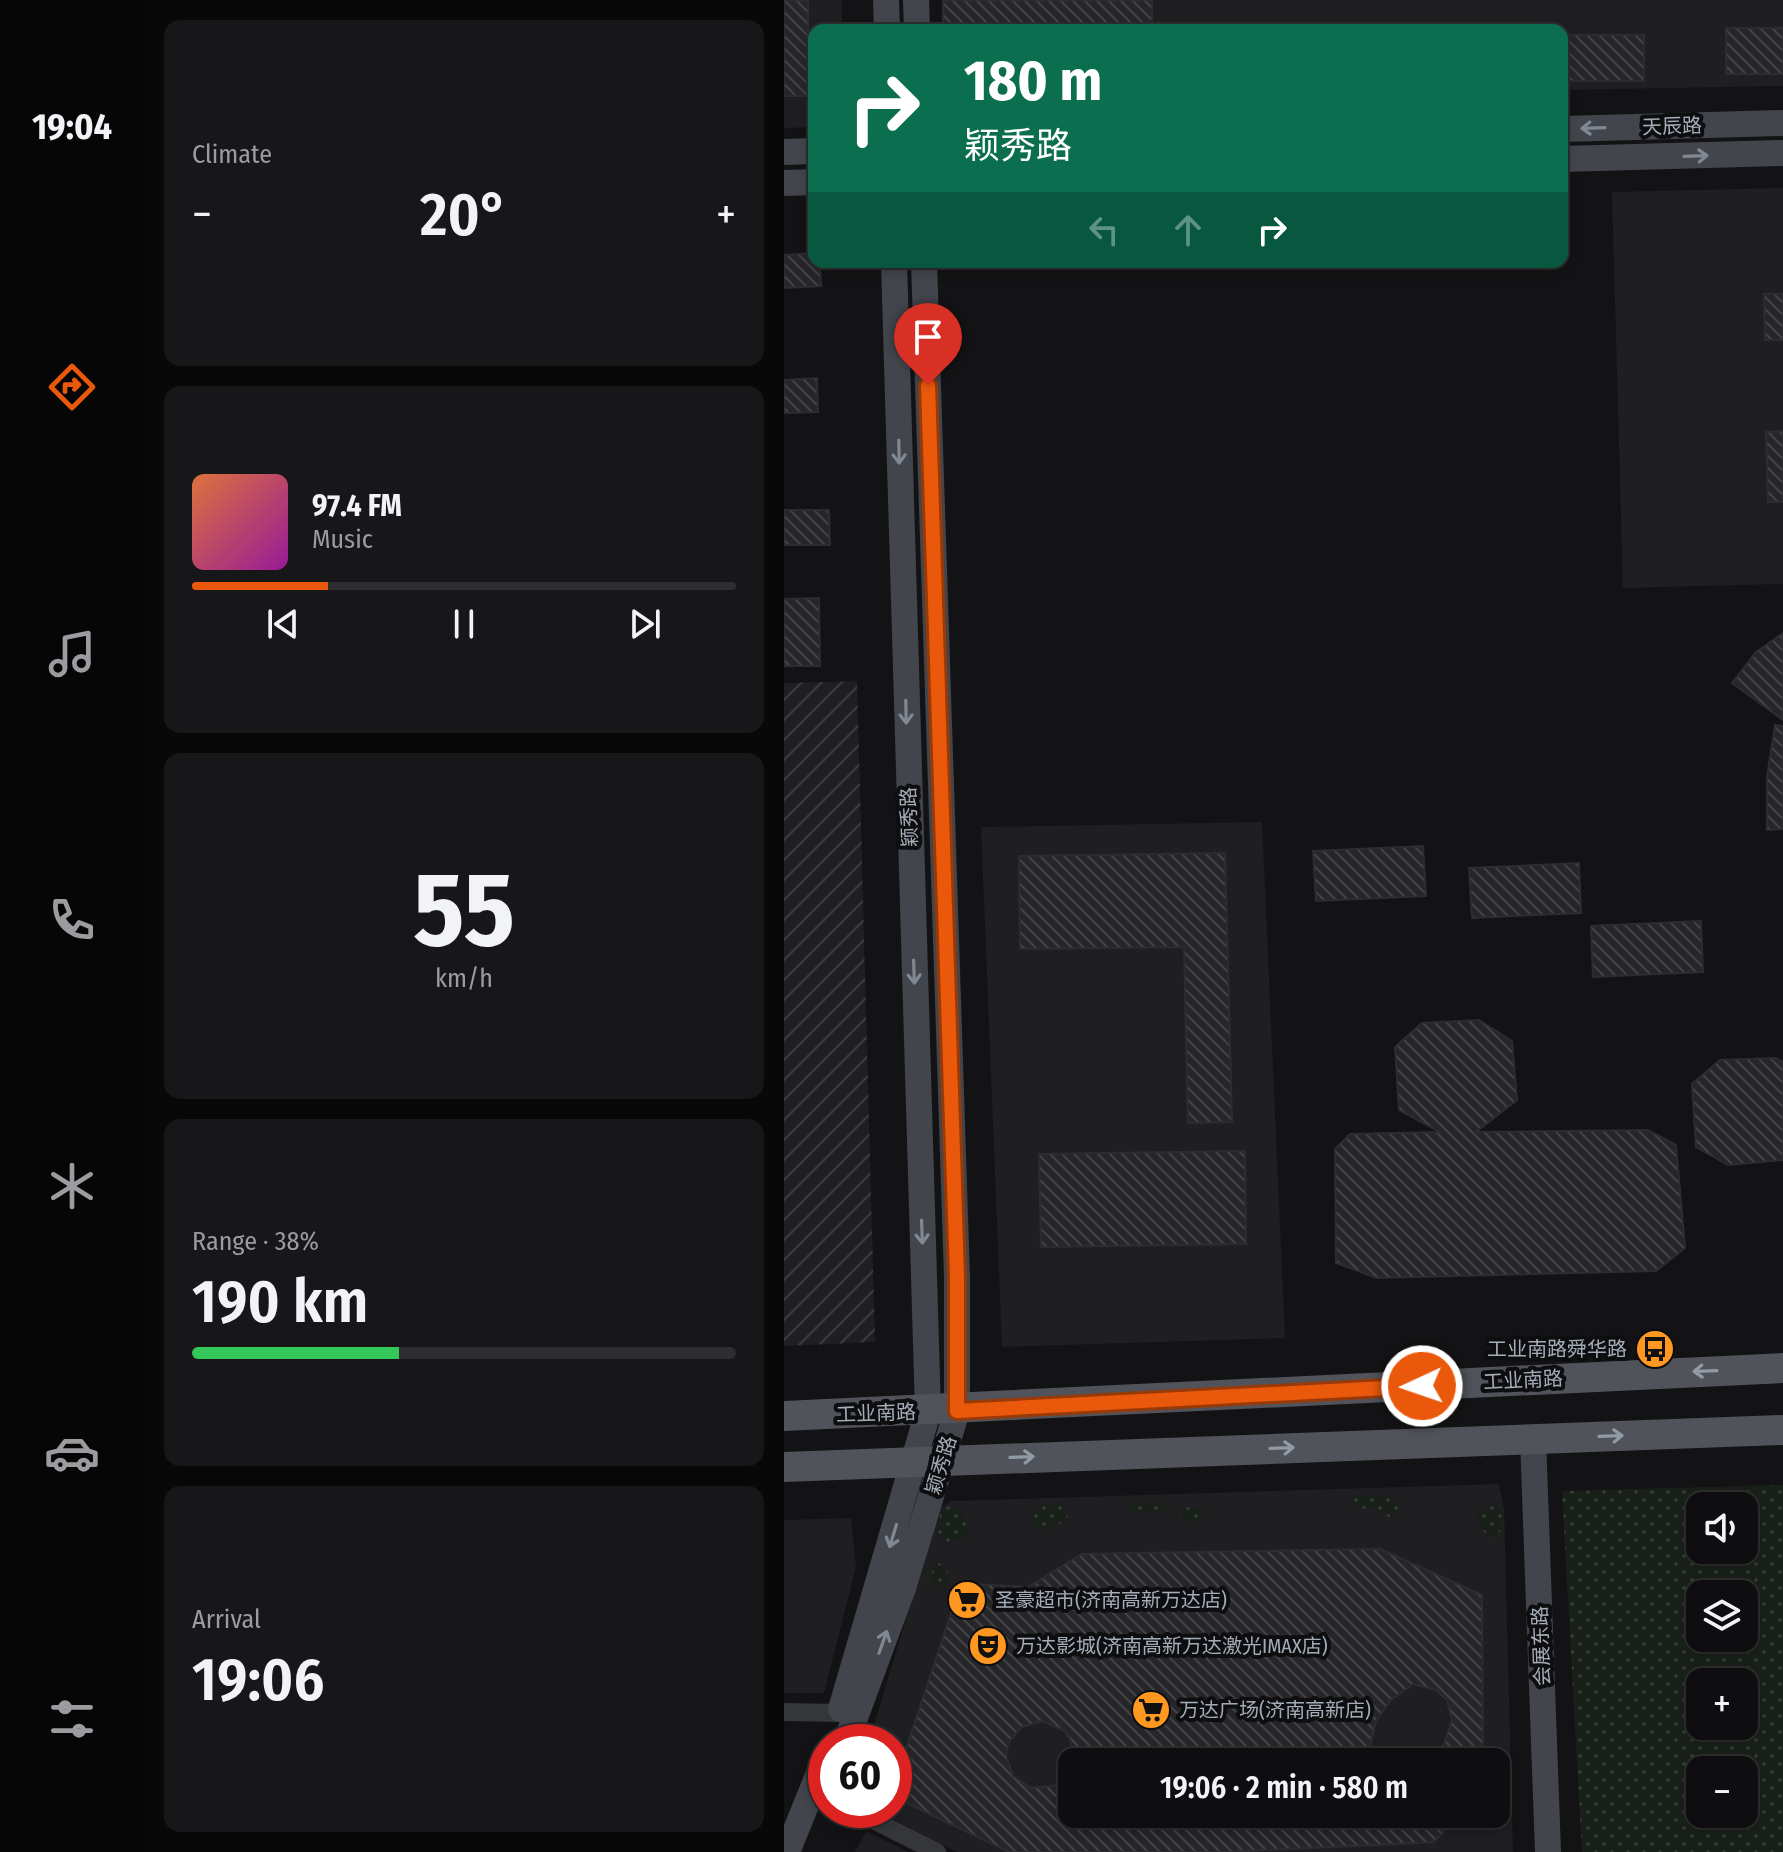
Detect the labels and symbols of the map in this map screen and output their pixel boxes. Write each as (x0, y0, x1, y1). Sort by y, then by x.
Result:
street label: 天辰路 (1642, 113, 1702, 139)
one-way arrow (1580, 121, 1607, 136)
one-way arrow (1682, 148, 1709, 163)
pin (894, 303, 962, 385)
one-way arrow (891, 438, 907, 465)
one-way arrow (898, 698, 913, 725)
street label: 颖秀路 (896, 787, 922, 847)
one-way arrow (906, 958, 922, 985)
one-way arrow (915, 1218, 930, 1245)
bus stop icon: 工业南路舜华路 (1634, 1328, 1676, 1370)
place label: 工业南路舜华路 (1487, 1337, 1627, 1361)
position arrow (1380, 1344, 1464, 1428)
one-way arrow (1692, 1364, 1719, 1379)
street label: 工业南路 (1482, 1366, 1564, 1394)
street label: 工业南路 (836, 1400, 916, 1426)
one-way arrow (1597, 1429, 1624, 1444)
street label: 颖秀路 (921, 1433, 961, 1497)
one-way arrow (1268, 1441, 1295, 1456)
one-way arrow (1008, 1450, 1035, 1465)
one-way arrow (885, 1524, 900, 1549)
supermarket icon: 圣豪超市(济南高新万达店) (946, 1579, 988, 1621)
place label: 圣豪超市(济南高新万达店) (995, 1588, 1227, 1612)
street label: 会展东路 (1528, 1606, 1554, 1686)
theatre icon: 万达影城(济南高新万达激光IMAX店) (967, 1625, 1009, 1667)
one-way arrow (876, 1630, 891, 1655)
place label: 万达影城(济南高新万达激光IMAX店) (1016, 1634, 1328, 1658)
supermarket icon: 万达广场(济南高新店) (1130, 1689, 1172, 1731)
place label: 万达广场(济南高新店) (1179, 1698, 1371, 1722)
speed limit sign: 60 (808, 1724, 912, 1828)

